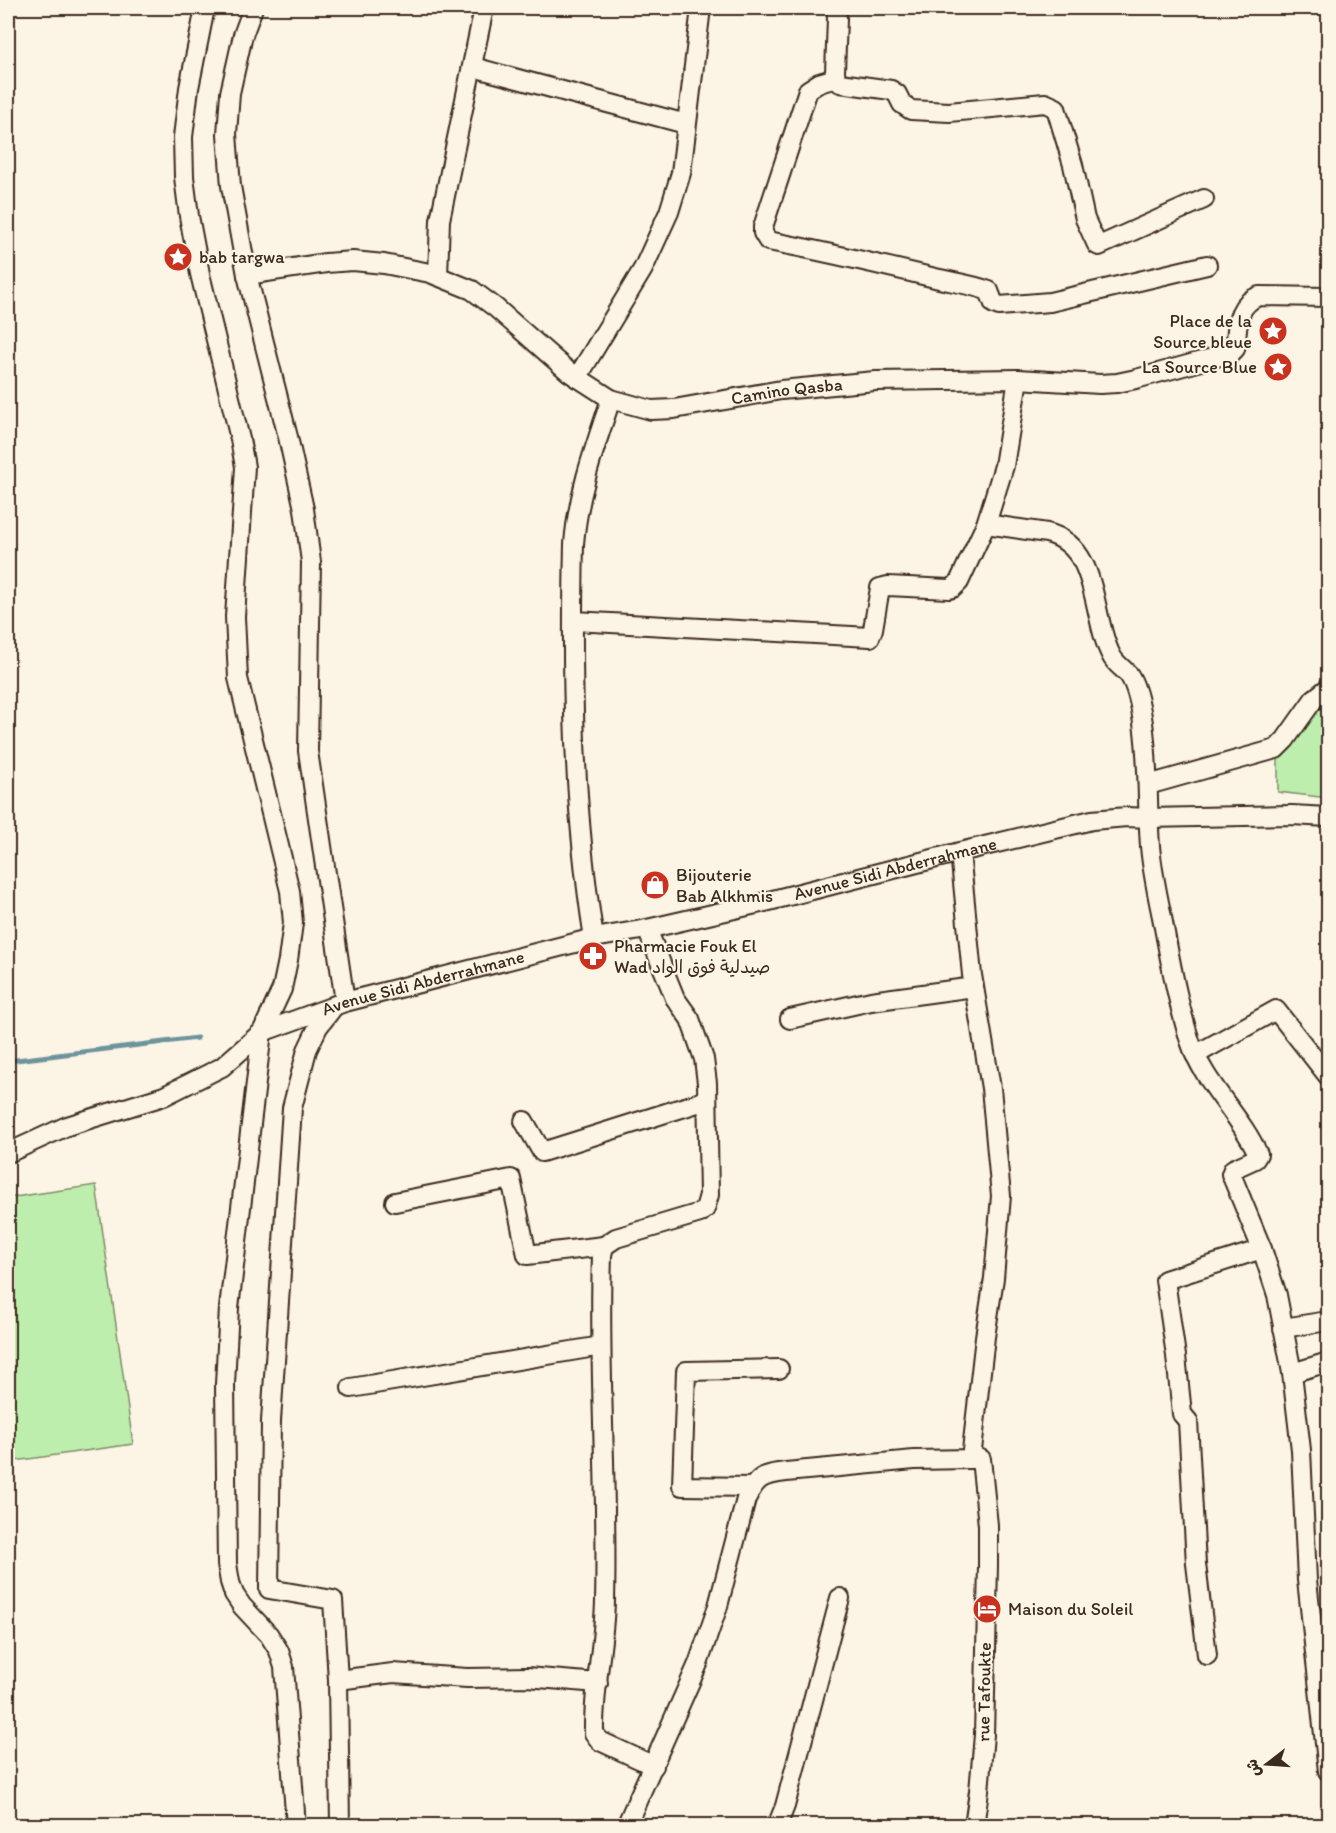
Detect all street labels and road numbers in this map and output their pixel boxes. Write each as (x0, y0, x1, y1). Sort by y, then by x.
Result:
street label: Camino Qasba (729, 373, 844, 410)
street label: Avenue Sidi Abderrahmane (791, 832, 999, 905)
street label: Avenue Sidi Abderrahmane (319, 945, 527, 1020)
street label: rue Tafoukte (972, 1642, 996, 1742)

